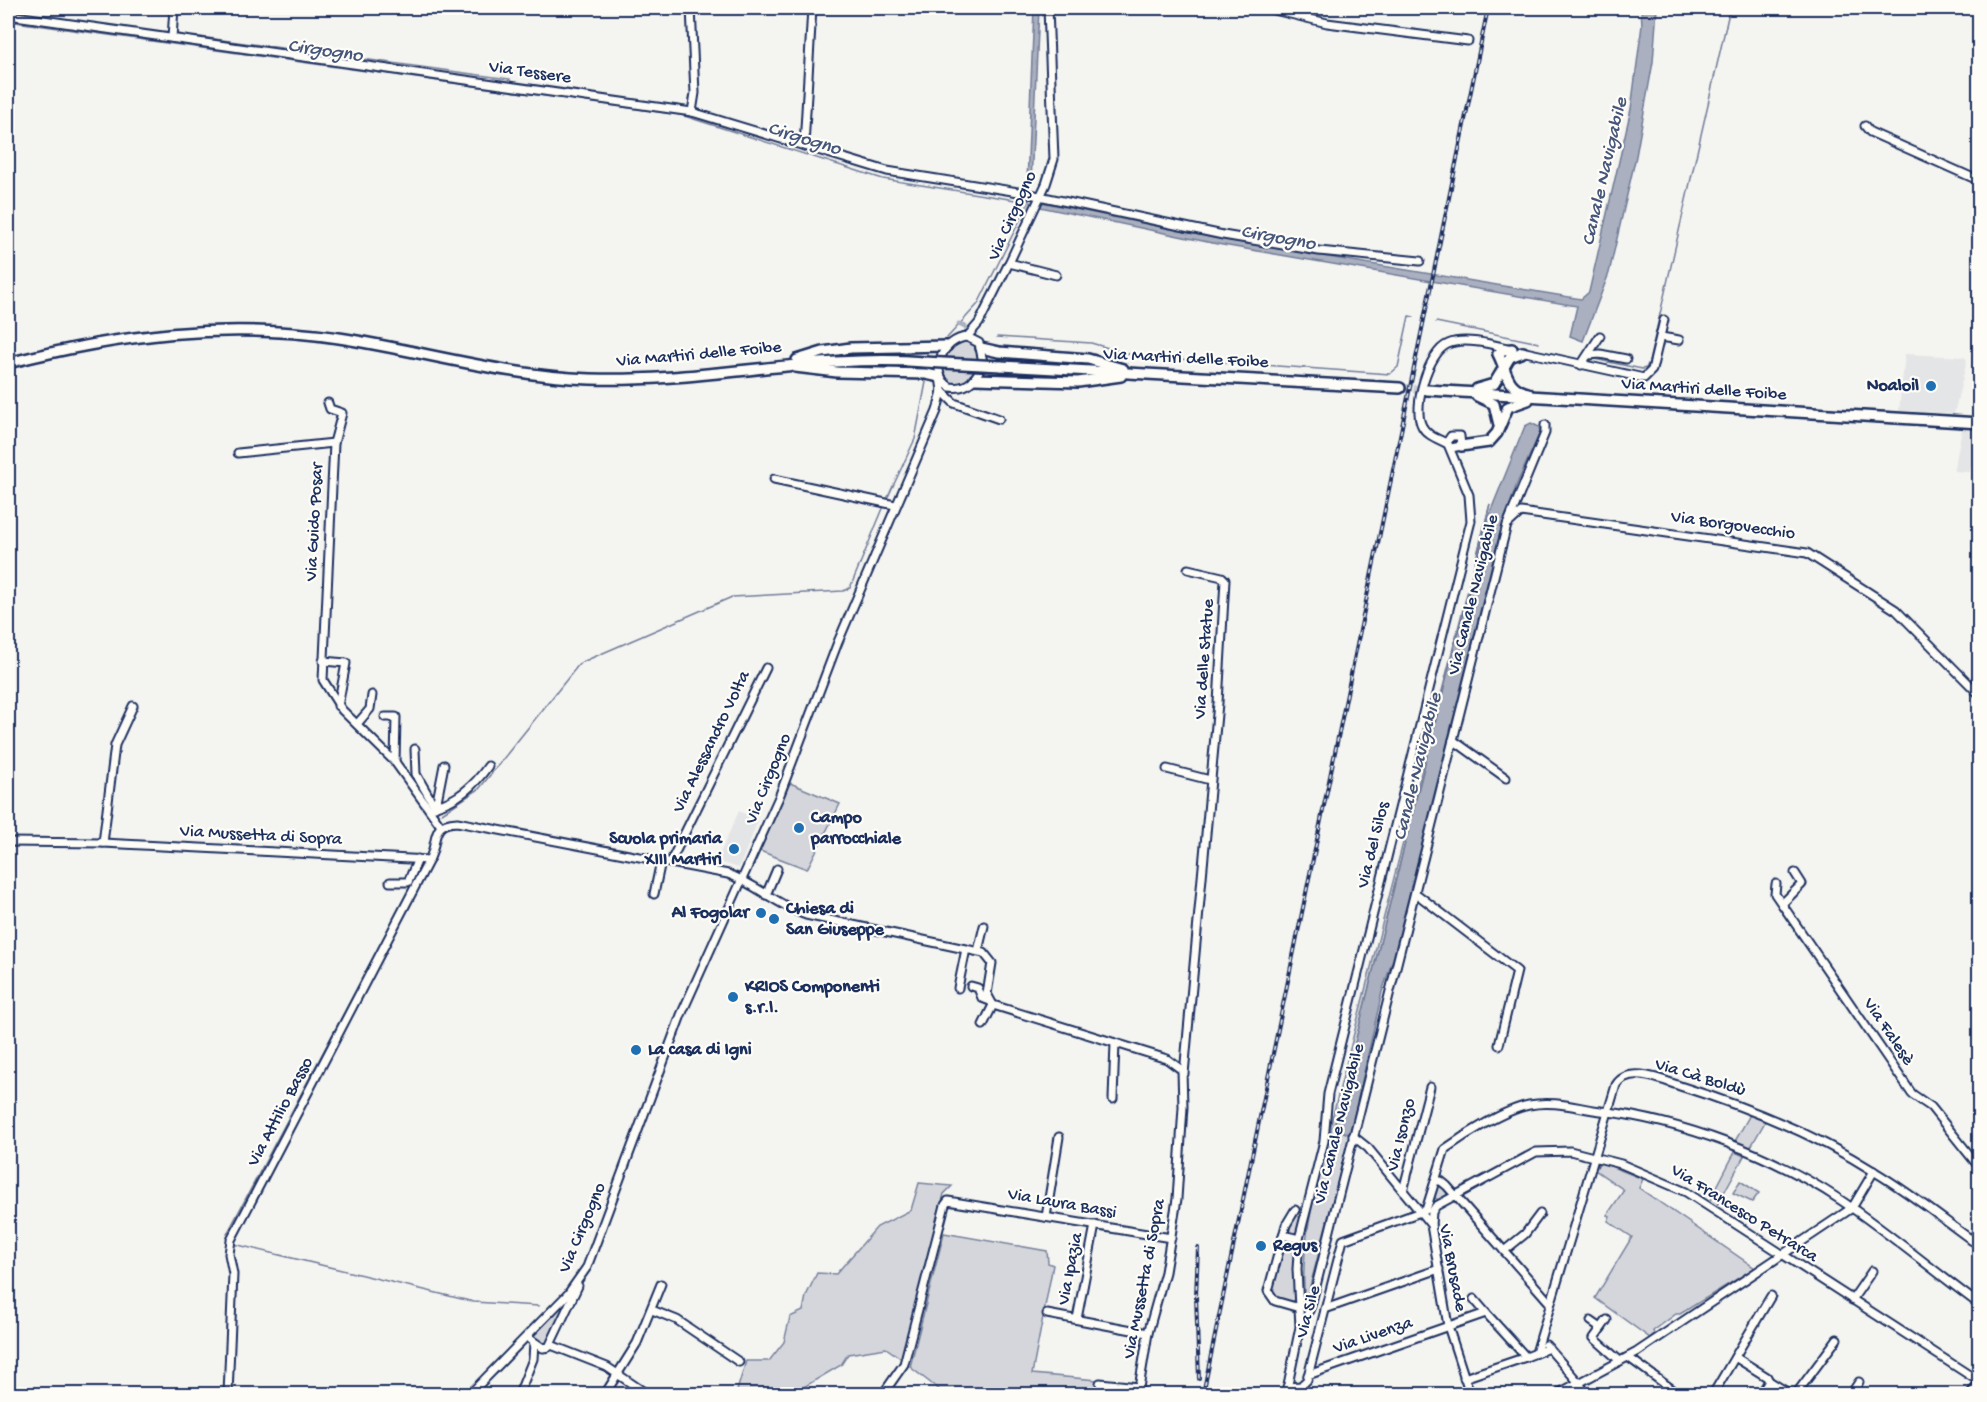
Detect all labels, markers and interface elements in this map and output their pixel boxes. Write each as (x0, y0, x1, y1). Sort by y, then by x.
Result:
water label: Cirgogno (286, 35, 365, 69)
street label: Via Tessere (487, 57, 573, 89)
water label: Canale Navigabile (1578, 95, 1634, 248)
water label: Cirgogno (765, 118, 845, 162)
street label: Via Cirgogno (983, 168, 1042, 265)
water label: Cirgogno (1239, 221, 1319, 257)
street label: Via Martiri delle Foibe (615, 337, 783, 373)
street label: Via Martiri delle Foibe (1102, 344, 1270, 374)
street label: Via Martiri delle Foibe (1620, 374, 1788, 406)
place label: Noaloil (1867, 376, 1919, 397)
marker: Noaloil (1924, 379, 1938, 393)
street label: Via Guido Posar (301, 461, 329, 583)
street label: Via Borgovecchio (1669, 507, 1796, 545)
street label: Via Canale Navigabile (1444, 512, 1504, 678)
street label: Via delle Statue (1190, 598, 1220, 721)
street label: Via Alessandro Volta (668, 667, 756, 817)
water label: Canale Navigabile (1390, 690, 1449, 843)
street label: Via Cirgogno (741, 731, 797, 828)
street label: Via del Silos (1353, 798, 1395, 891)
place label: Campo parrocchiale (810, 808, 902, 850)
street label: Via Mussetta di Sopra (178, 821, 344, 851)
marker: Campo parrocchiale (792, 821, 806, 835)
place label: Scuola primaria XIII Martiri (609, 829, 723, 871)
marker: Scuola primaria XIII Martiri (727, 842, 741, 856)
place label: Chiesa di San Giuseppe (785, 899, 884, 941)
place label: Al Fogolar (671, 903, 752, 924)
marker: Al Fogolar (754, 906, 768, 920)
marker: Chiesa di San Giuseppe (767, 912, 781, 926)
place label: KRIOS Componenti s.r.l. (744, 977, 880, 1019)
marker: KRIOS Componenti s.r.l. (726, 990, 740, 1004)
street label: Via Falesè (1857, 994, 1919, 1070)
place label: La casa di Igni (648, 1040, 752, 1061)
street label: Via Canale Navigabile (1310, 1041, 1370, 1207)
marker: La casa di Igni (629, 1043, 643, 1057)
street label: Via Attilio Basso (243, 1054, 319, 1171)
street label: Via Cà Boldù (1651, 1054, 1748, 1102)
street label: Via Isonzo (1383, 1096, 1421, 1175)
street label: Via Francesco Petrarca (1666, 1160, 1822, 1268)
street label: Via Cirgogno (554, 1180, 611, 1277)
street label: Via Laura Bassi (1005, 1184, 1118, 1224)
street label: Via Mussetta di Sopra (1119, 1196, 1171, 1362)
street label: Via Brusade (1433, 1222, 1471, 1314)
street label: Via Ipazia (1054, 1230, 1088, 1308)
place label: Regus (1272, 1236, 1318, 1257)
marker: Regus (1254, 1239, 1268, 1253)
street label: Via Sile (1292, 1283, 1326, 1342)
street label: Via Livenza (1330, 1312, 1416, 1360)

